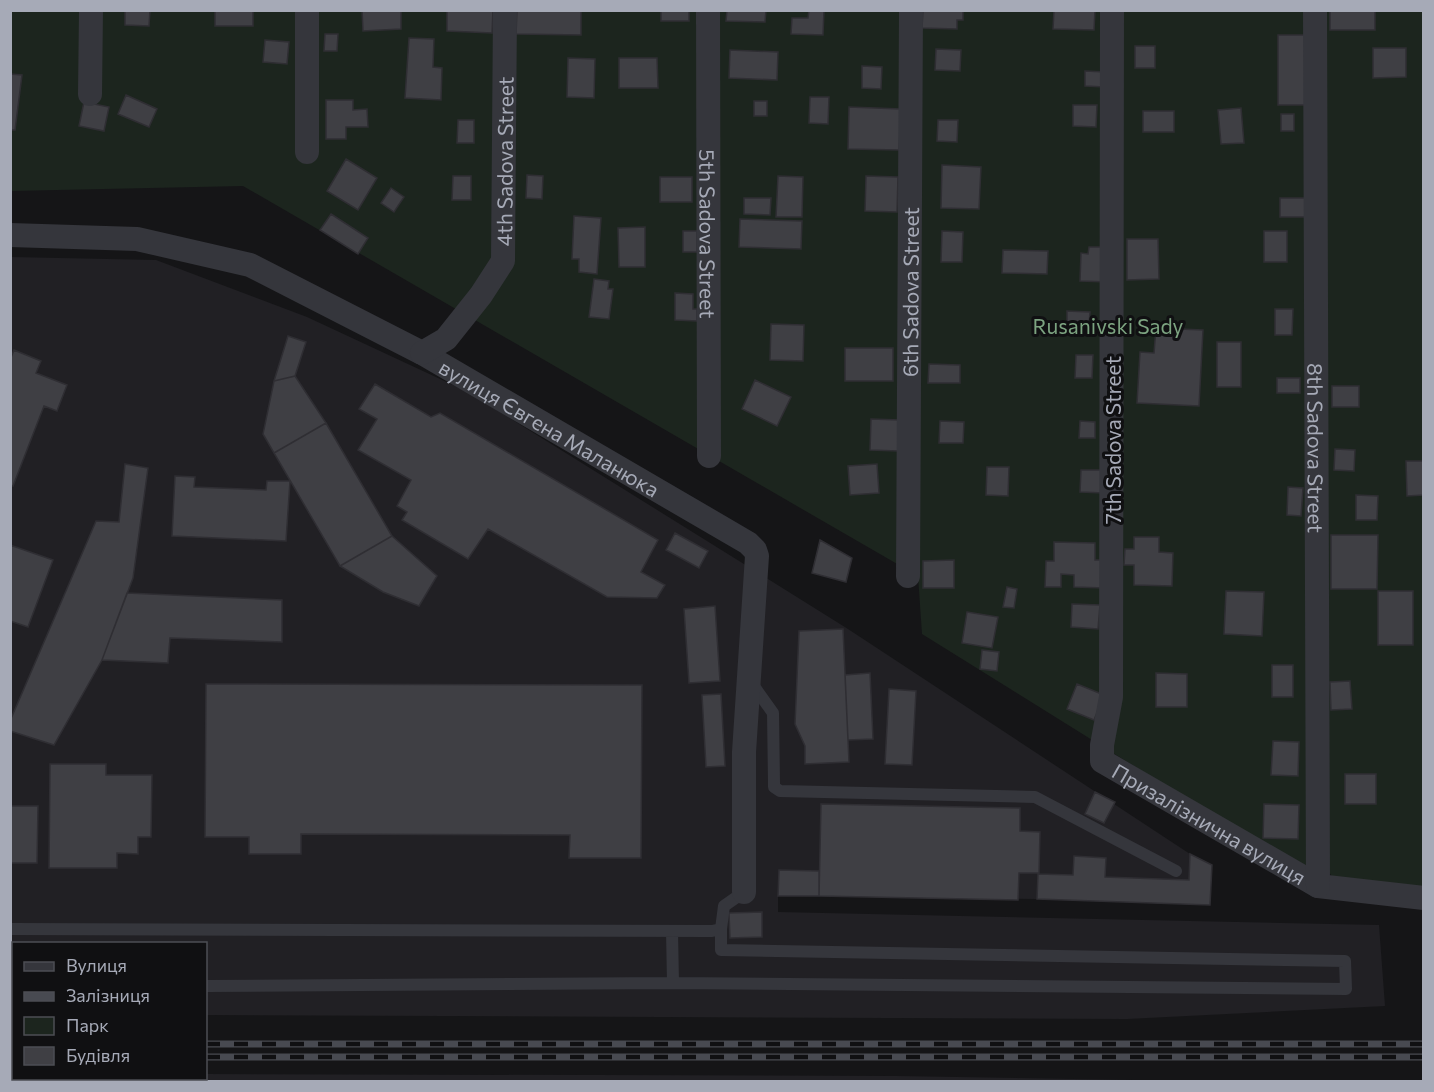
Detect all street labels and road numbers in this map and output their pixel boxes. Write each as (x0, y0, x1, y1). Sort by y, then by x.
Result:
street label: 4th Sadova Street (491, 76, 517, 247)
street label: 5th Sadova Street (696, 149, 721, 319)
street label: 6th Sadova Street (897, 207, 922, 377)
street label: вулиця Євгена Маланюка (435, 354, 664, 501)
street label: 7th Sadova Street (1100, 356, 1125, 524)
street label: 8th Sadova Street (1304, 363, 1329, 533)
street label: Призалізнична вулиця (1108, 757, 1311, 889)

